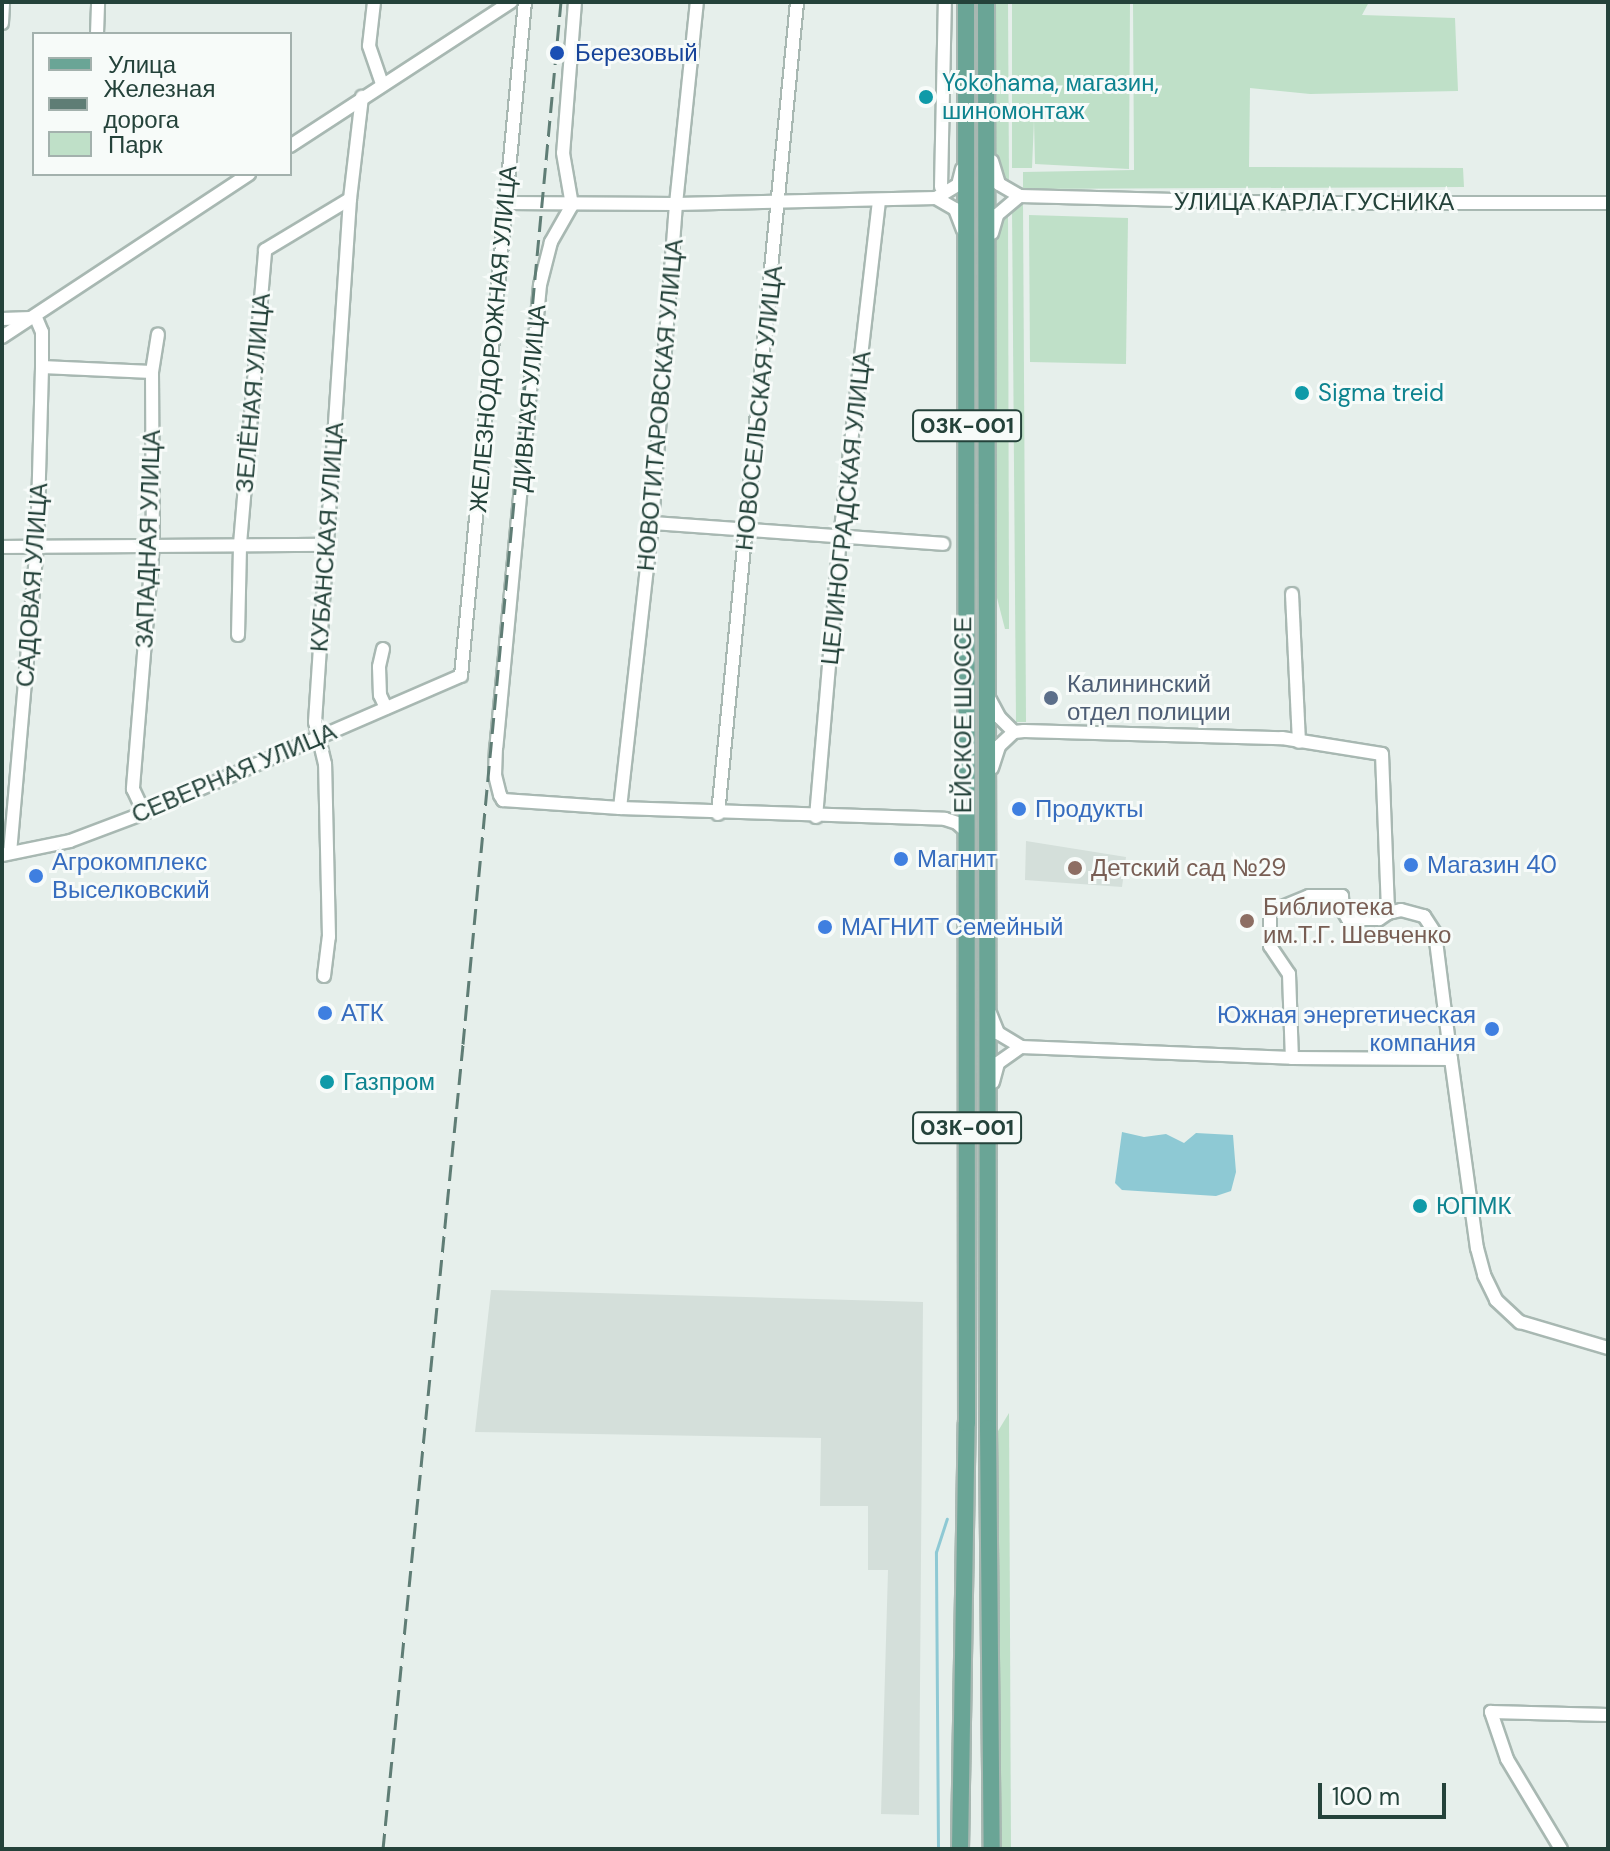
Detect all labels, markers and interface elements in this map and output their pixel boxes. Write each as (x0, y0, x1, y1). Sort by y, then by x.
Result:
legend (32, 32, 292, 176)
place label: Березовый (575, 39, 698, 67)
marker: Березовый (546, 42, 568, 64)
text: Улица (108, 49, 176, 80)
place label: Yokohama, магазин, шиномонтаж (942, 69, 1159, 125)
text: Железная дорога (104, 73, 215, 135)
marker: Yokohama, магазин, шиномонтаж (917, 88, 935, 106)
text: Парк (108, 129, 162, 160)
street label: ЖЕЛЕЗНОДОРОЖНАЯ УЛИЦА (463, 164, 523, 514)
street label: УЛИЦА КАРЛА ГУСНИКА (1174, 188, 1454, 216)
street label: НОВОТИТАРОВСКАЯ УЛИЦА (631, 238, 689, 572)
street label: НОВОСЕЛЬСКАЯ УЛИЦА (730, 264, 788, 552)
street label: ЗЕЛЁНАЯ УЛИЦА (230, 292, 276, 494)
street label: ДИВНАЯ УЛИЦА (506, 303, 552, 493)
street label: ЦЕЛИНОГРАДСКАЯ УЛИЦА (815, 350, 877, 666)
place label: Sigma treid (1318, 379, 1444, 407)
marker: Sigma treid (1293, 384, 1311, 402)
road number: 03К-001 (911, 408, 1023, 444)
street label: КУБАНСКАЯ УЛИЦА (305, 421, 349, 653)
street label: ЗАПАДНАЯ УЛИЦА (130, 429, 166, 649)
street label: САДОВАЯ УЛИЦА (10, 482, 54, 688)
street label: ЕЙСКОЕ ШОССЕ (949, 617, 977, 813)
place label: Калининский отдел полиции (1067, 670, 1231, 726)
marker: Калининский отдел полиции (1042, 689, 1060, 707)
street label: СЕВЕРНАЯ УЛИЦА (127, 717, 341, 829)
place label: Продукты (1035, 795, 1143, 823)
marker: Продукты (1010, 800, 1028, 818)
place label: Магнит (917, 845, 997, 873)
place label: Агрокомплекс Выселковский (52, 848, 210, 904)
marker: Магнит (892, 850, 910, 868)
place label: Магазин 40 (1427, 851, 1557, 879)
place label: Детский сад №29 (1091, 854, 1286, 882)
marker: Магазин 40 (1402, 856, 1420, 874)
marker: Детский сад №29 (1066, 859, 1084, 877)
marker: Агрокомплекс Выселковский (27, 867, 45, 885)
place label: Библиотека им.Т.Г. Шевченко (1263, 893, 1451, 949)
marker: Библиотека им.Т.Г. Шевченко (1238, 912, 1256, 930)
place label: МАГНИТ Семейный (841, 913, 1063, 941)
marker: МАГНИТ Семейный (816, 918, 834, 936)
place label: АТК (341, 999, 384, 1027)
place label: Южная энергетическая компания (1217, 1001, 1476, 1057)
marker: АТК (316, 1004, 334, 1022)
marker: Южная энергетическая компания (1483, 1020, 1501, 1038)
place label: Газпром (343, 1068, 435, 1096)
marker: Газпром (318, 1073, 336, 1091)
road number: 03К-001 (911, 1110, 1023, 1146)
place label: ЮПМК (1436, 1192, 1511, 1220)
marker: ЮПМК (1411, 1197, 1429, 1215)
scale bar (1322, 1767, 1450, 1817)
text: 100 m (1332, 1781, 1400, 1812)

